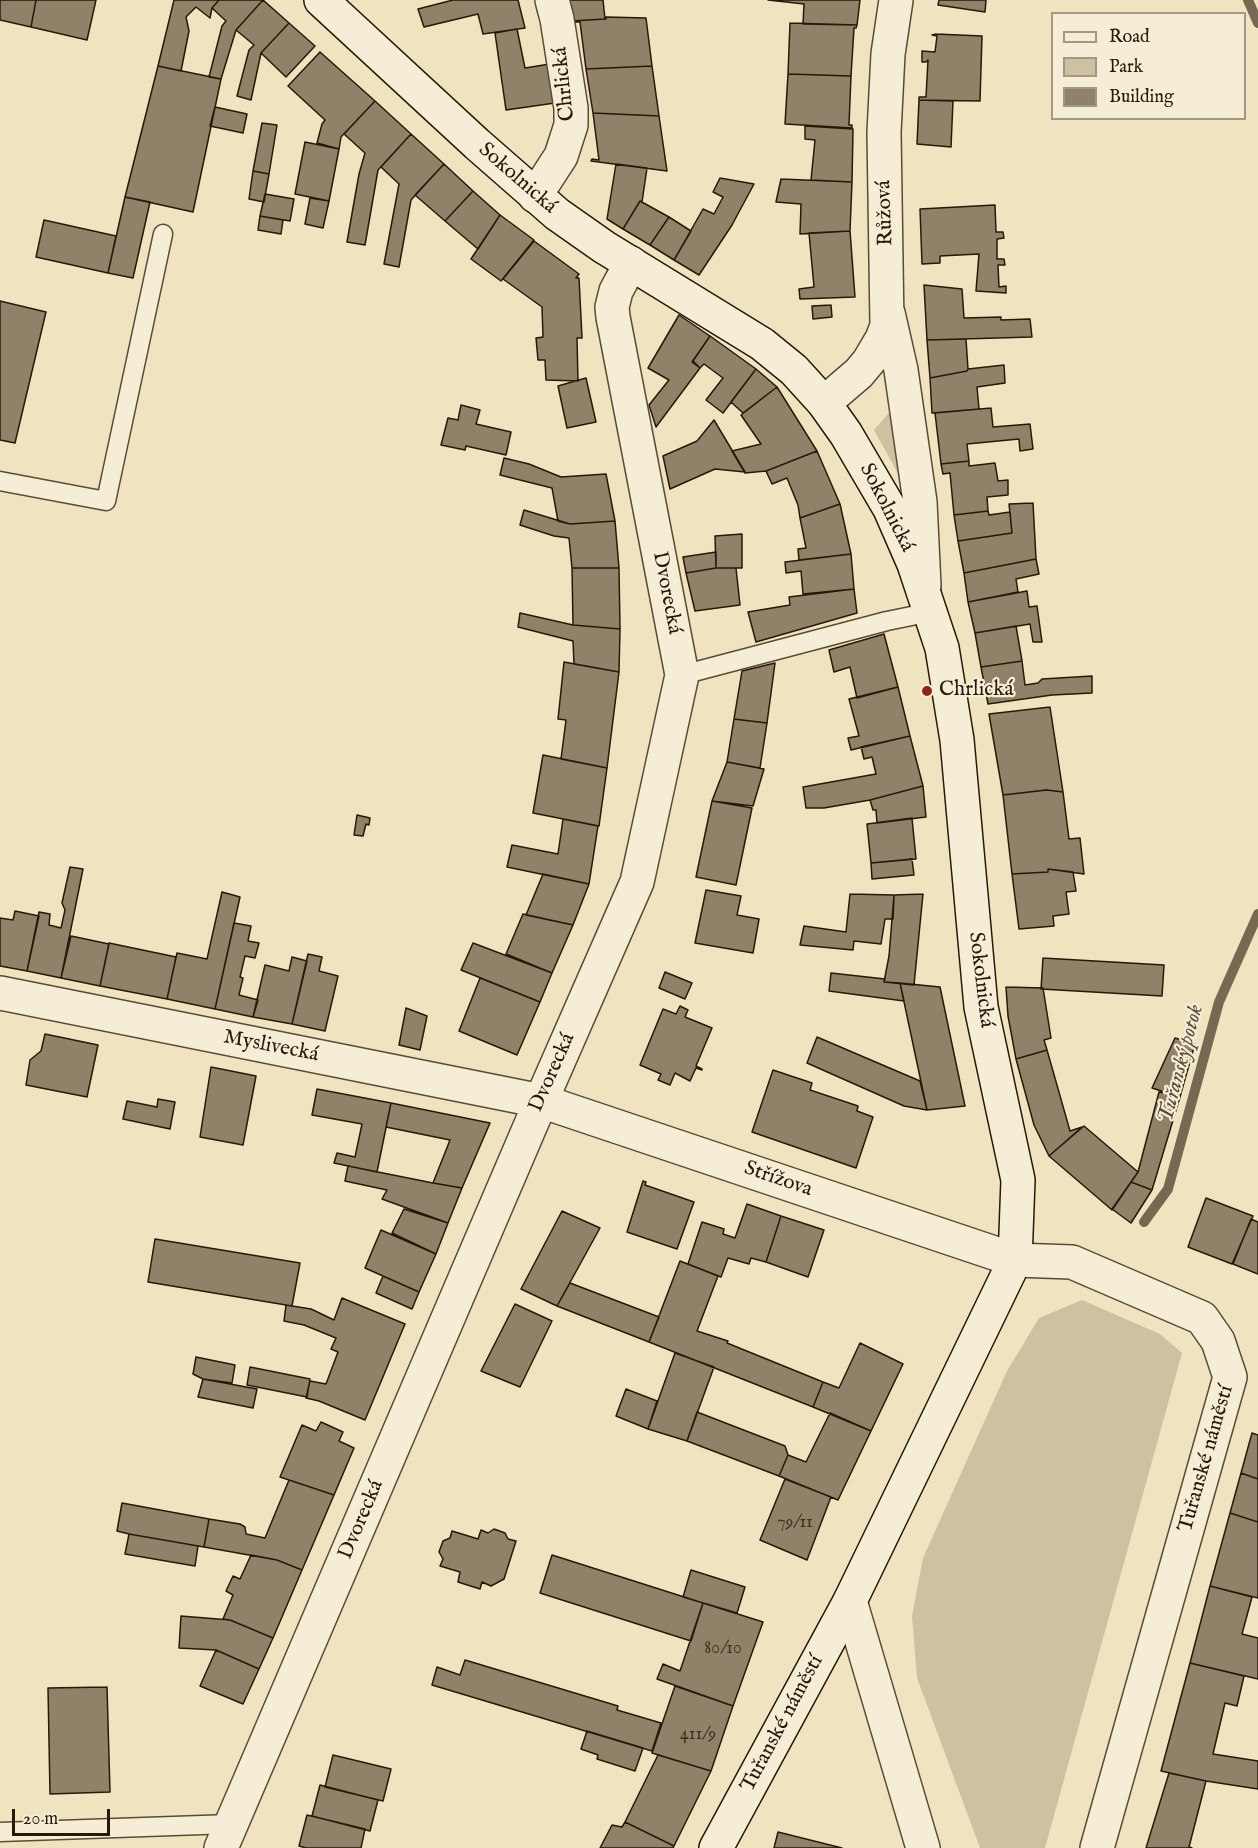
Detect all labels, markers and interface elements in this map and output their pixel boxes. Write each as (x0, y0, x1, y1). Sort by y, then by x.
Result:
legend (1051, 12, 1246, 120)
text: Road (1109, 26, 1150, 49)
street label: Chrlická (549, 46, 581, 122)
text: Park (1109, 56, 1143, 79)
text: Building (1109, 86, 1174, 109)
street label: Sokolnická (472, 138, 562, 220)
street label: Růžová (872, 180, 900, 246)
street label: Sokolnická (853, 459, 919, 557)
street label: Dvorecká (646, 549, 686, 637)
place label: Chrlická (939, 678, 1014, 704)
marker: Chrlická (920, 684, 934, 698)
street label: Sokolnická (962, 931, 998, 1029)
water label: Tuřanský potok (1154, 1002, 1210, 1126)
street label: Myslivecká (221, 1025, 321, 1069)
street label: Dvorecká (524, 1030, 582, 1116)
street label: Střížova (741, 1157, 815, 1203)
street label: Tuřanské náměstí (1174, 1383, 1240, 1535)
street label: Dvorecká (334, 1476, 390, 1564)
house number: 79/11 (777, 1512, 813, 1534)
house number: 80/10 (704, 1638, 742, 1660)
street label: Tuřanské náměstí (736, 1651, 830, 1797)
house number: 411/9 (680, 1724, 716, 1746)
scale bar (15, 1797, 112, 1835)
text: 20 m (23, 1808, 58, 1831)

